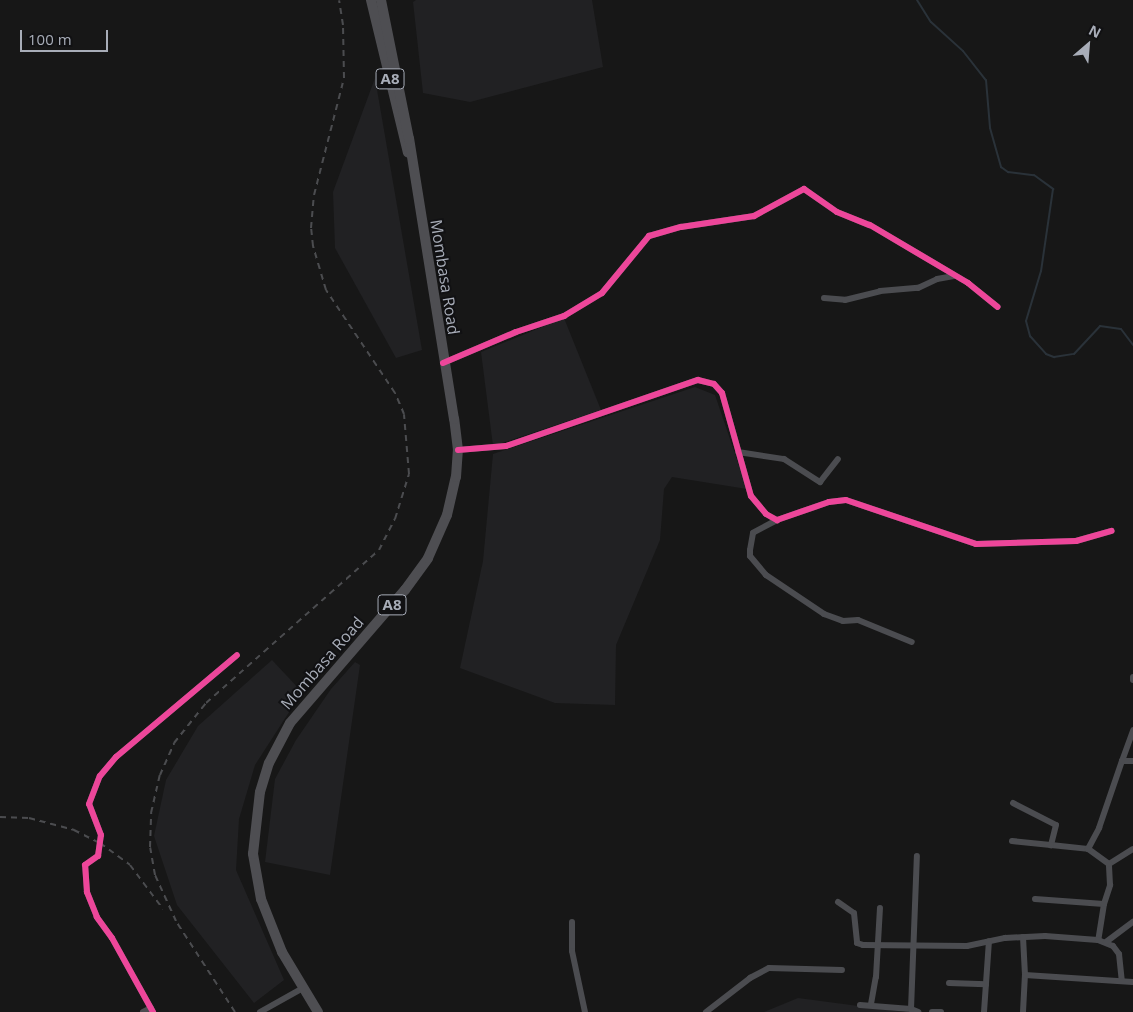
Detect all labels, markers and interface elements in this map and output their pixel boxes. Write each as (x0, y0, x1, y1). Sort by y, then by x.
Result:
scale bar (22, 20, 110, 52)
north arrow (1063, 20, 1113, 70)
text: N (1086, 20, 1104, 42)
text: 100 m (28, 29, 72, 49)
road number: A8 (375, 66, 405, 92)
street label: Mombasa Road (426, 218, 464, 336)
road number: A8 (377, 592, 407, 618)
street label: Mombasa Road (277, 613, 367, 713)

